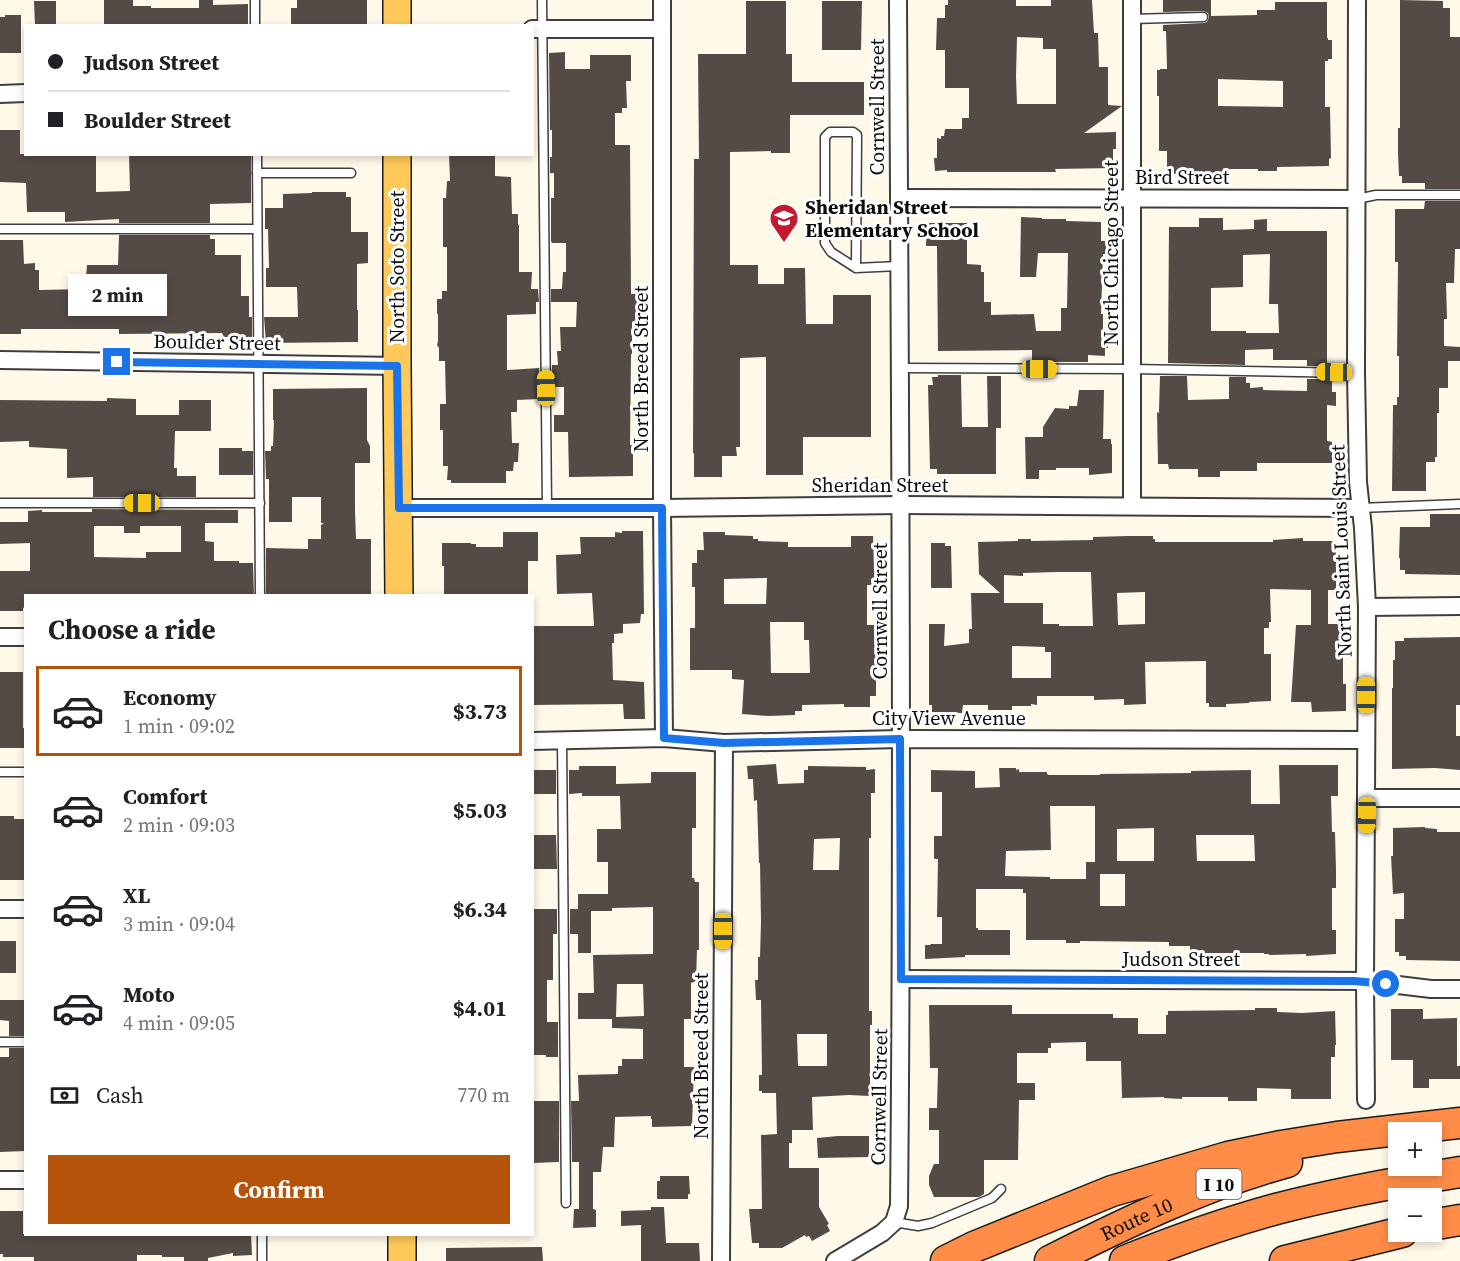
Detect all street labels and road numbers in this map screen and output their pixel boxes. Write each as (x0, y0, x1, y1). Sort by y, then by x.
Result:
street label: Cornwell Street (863, 38, 891, 175)
street label: North Chicago Street (1097, 160, 1125, 346)
street label: Bird Street (1135, 163, 1230, 191)
street label: North Soto Street (383, 190, 411, 343)
street label: North Breed Street (627, 285, 655, 452)
street label: Boulder Street (153, 327, 281, 357)
street label: North Saint Louis Street (1323, 444, 1359, 658)
street label: Sheridan Street (812, 471, 949, 499)
street label: Cornwell Street (866, 542, 894, 679)
street label: City View Avenue (872, 704, 1026, 732)
street label: Judson Street (1121, 945, 1240, 973)
street label: North Breed Street (687, 972, 715, 1139)
street label: Cornwell Street (864, 1028, 894, 1166)
road number: I 10 (1196, 1169, 1242, 1199)
street label: Route 10 (1096, 1190, 1177, 1248)

